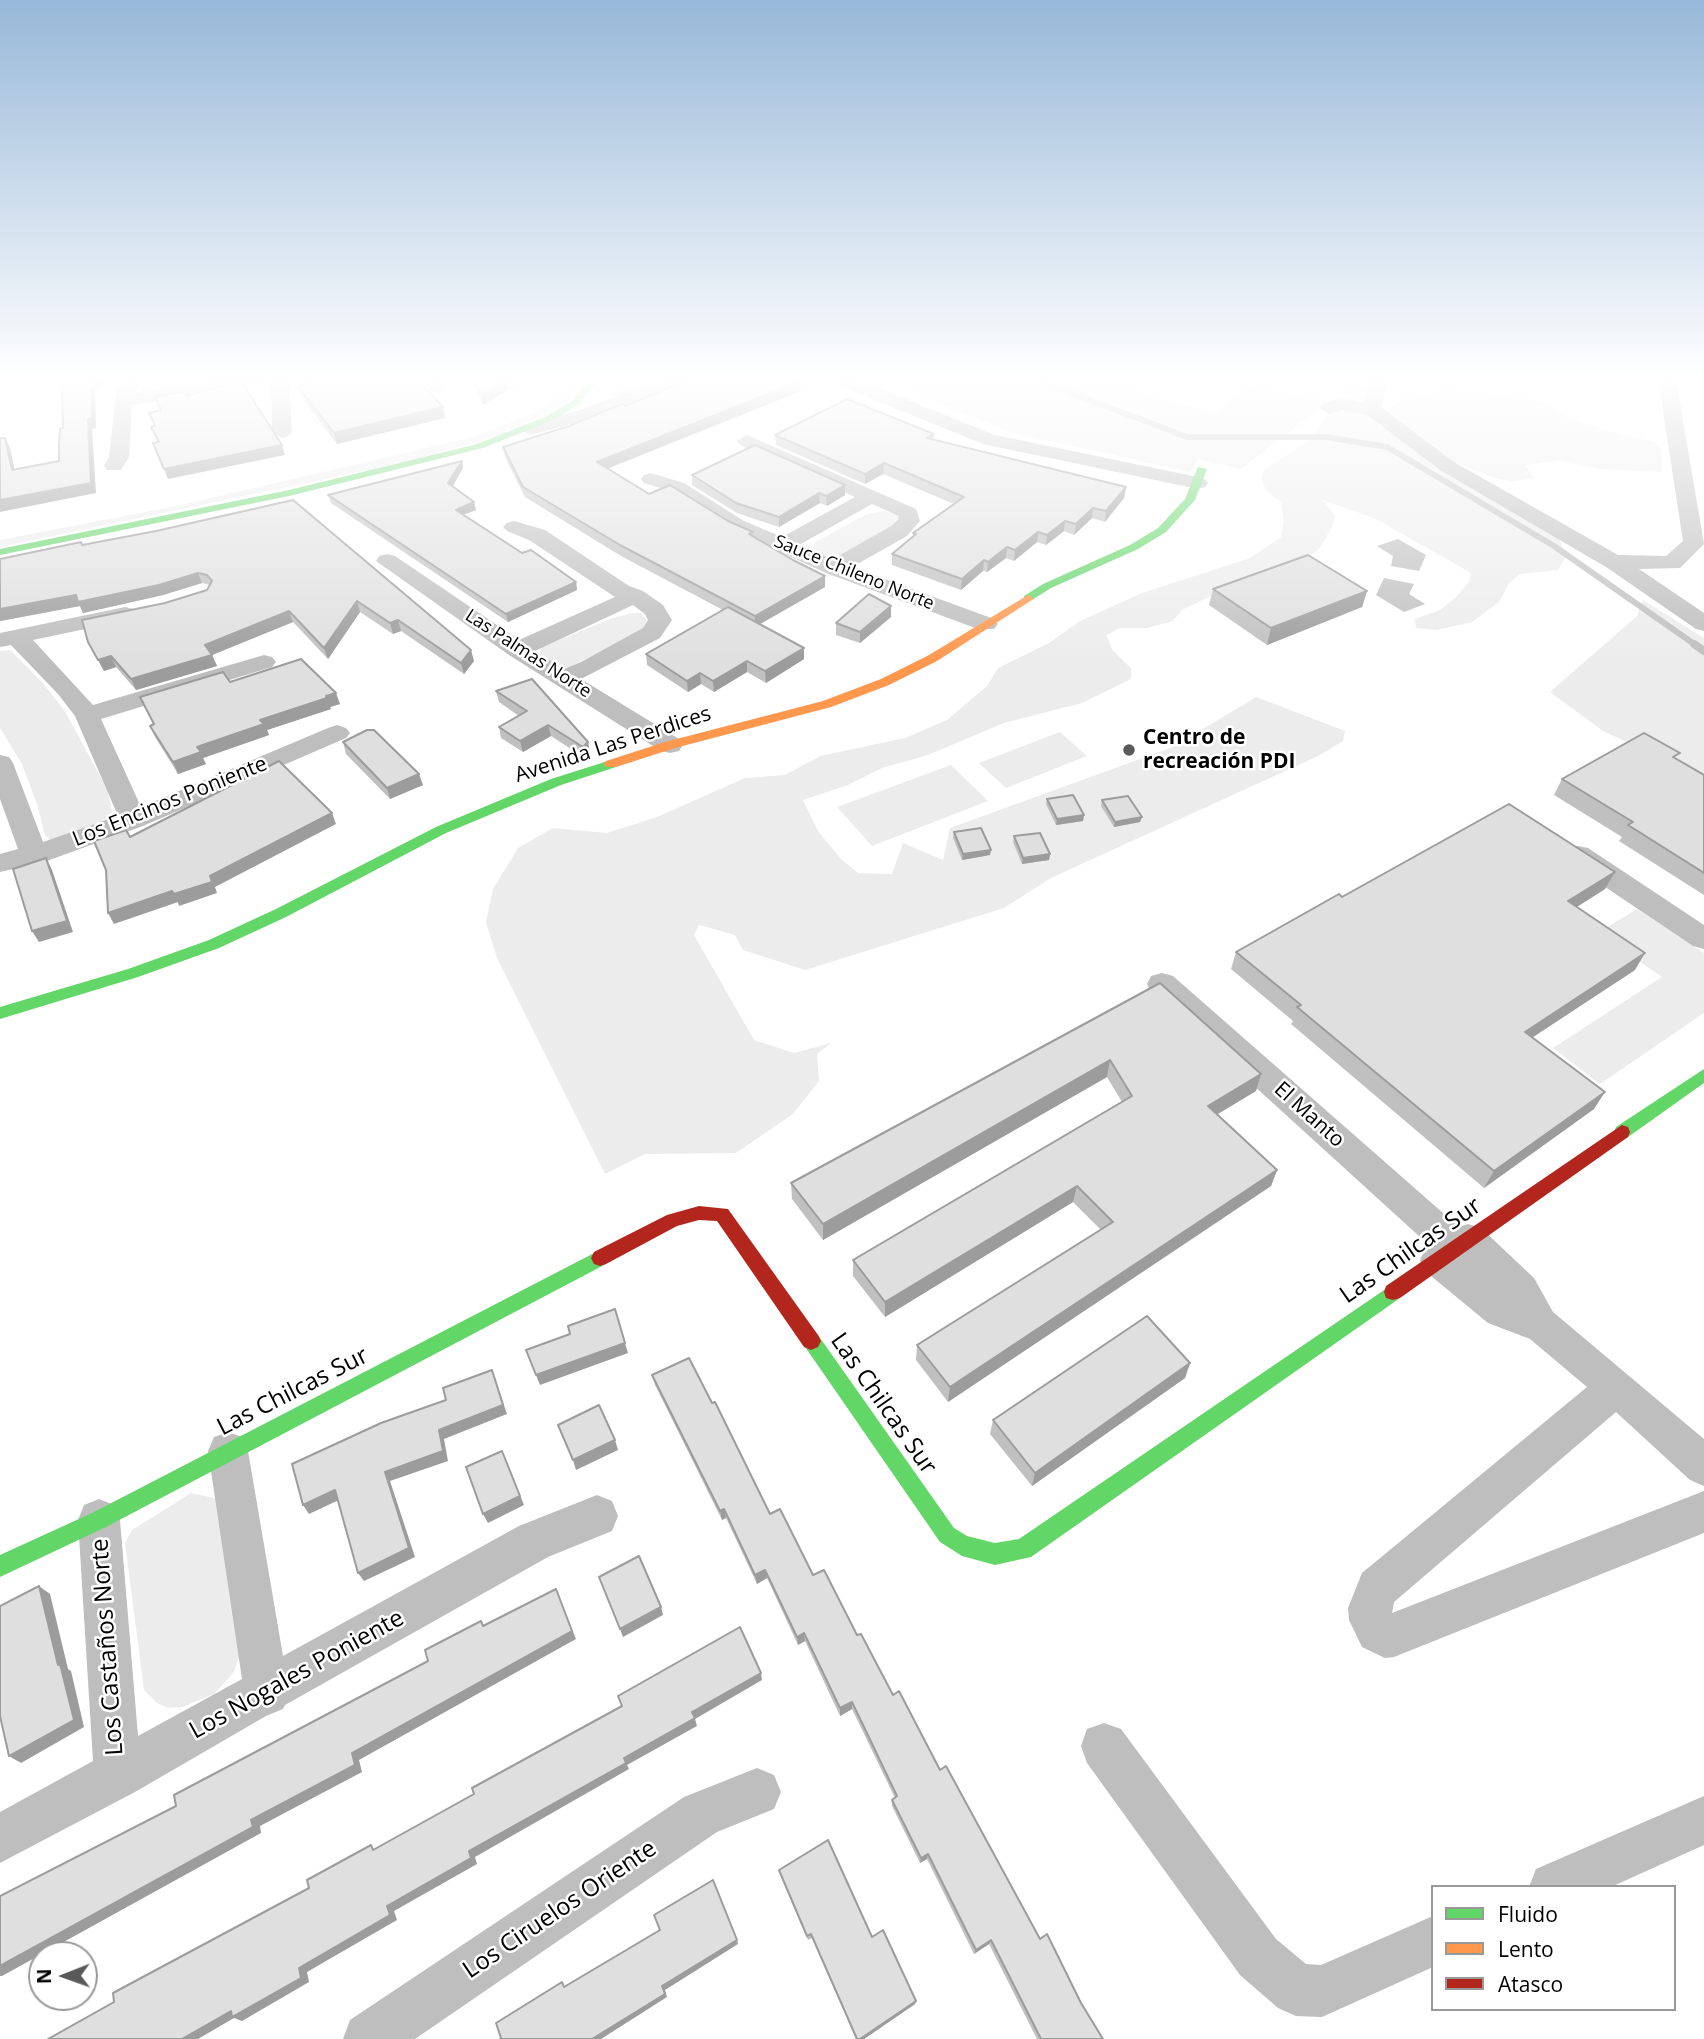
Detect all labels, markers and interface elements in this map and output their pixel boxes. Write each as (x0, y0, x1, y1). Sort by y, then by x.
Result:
street label: Sauce Chileno Norte (771, 531, 937, 615)
street label: Las Palmas Norte (461, 605, 595, 703)
street label: Avenida Las Perdices (512, 701, 714, 789)
place label: Centro de recreación PDI (1143, 725, 1296, 775)
marker: Centro de recreación PDI (1121, 742, 1137, 758)
street label: Los Encinos Poniente (69, 751, 271, 853)
street label: El Manto (1269, 1077, 1349, 1153)
street label: Las Chilcas Sur (1335, 1192, 1487, 1310)
street label: Las Chilcas Sur (824, 1328, 942, 1480)
street label: Las Chilcas Sur (213, 1342, 373, 1442)
street label: Los Castaños Norte (86, 1537, 130, 1757)
street label: Los Nogales Poniente (185, 1604, 409, 1746)
street label: Los Ciruelos Oriente (458, 1835, 662, 1985)
legend (1431, 1885, 1676, 2011)
text: Fluido (1498, 1900, 1558, 1928)
text: Lento (1498, 1935, 1554, 1963)
north arrow (28, 1941, 98, 2011)
text: N (31, 1968, 57, 1984)
text: Atasco (1498, 1970, 1563, 1998)

